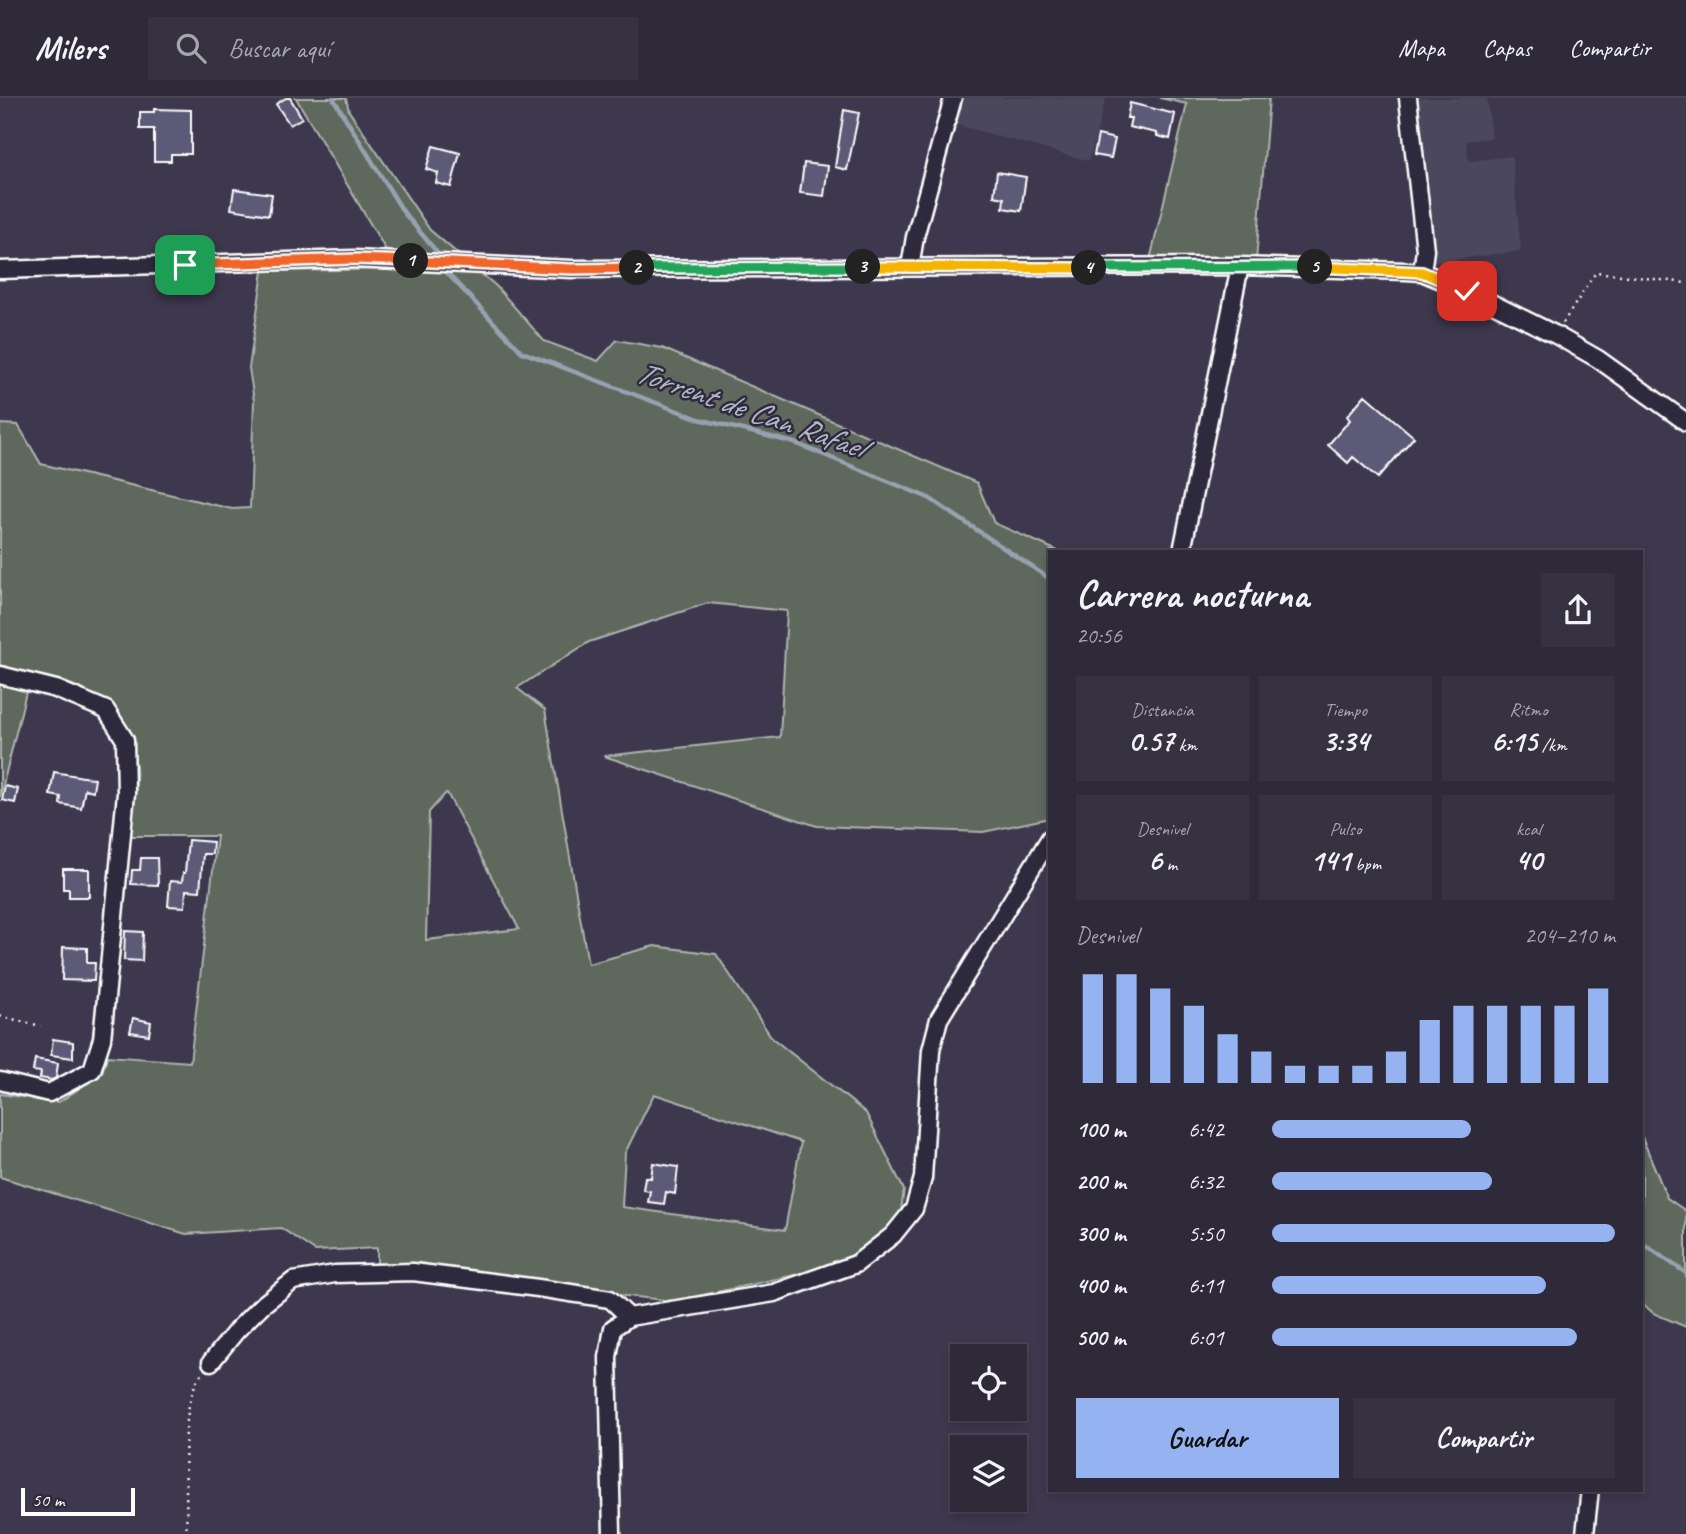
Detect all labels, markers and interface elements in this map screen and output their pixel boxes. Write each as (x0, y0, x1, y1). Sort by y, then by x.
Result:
search box (148, 17, 638, 80)
text: Milers (35, 27, 106, 69)
icon: search (172, 29, 210, 67)
text: Buscar aquí (228, 32, 330, 65)
text: Mapa (1398, 33, 1445, 63)
text: Capas (1483, 33, 1531, 63)
text: Compartir (1569, 33, 1651, 63)
pin (155, 235, 215, 295)
pin: 1 (394, 244, 428, 278)
icon: arrive (166, 246, 204, 284)
text: 1 (406, 248, 415, 272)
pin: 2 (620, 250, 654, 286)
pin: 3 (846, 250, 880, 284)
pin: 4 (1072, 250, 1106, 286)
pin: 5 (1298, 250, 1332, 284)
text: 3 (858, 254, 867, 278)
text: 5 (1310, 254, 1319, 278)
text: 2 (632, 255, 641, 279)
text: 4 (1084, 255, 1093, 279)
pin (1437, 261, 1497, 321)
icon: check (1448, 272, 1486, 310)
water label: Torrent de Can Rafael (631, 351, 879, 471)
text: Carrera nocturna (1076, 571, 1309, 618)
button: share (1541, 573, 1615, 647)
text: 20:56 (1076, 621, 1122, 650)
text: Distancia (1131, 698, 1194, 722)
text: Tiempo (1324, 698, 1367, 722)
text: Ritmo (1509, 698, 1548, 722)
text: 0.57 (1128, 722, 1174, 760)
text: 3:34 (1322, 722, 1369, 760)
text: 6:15 (1490, 722, 1537, 760)
text: km (1174, 733, 1197, 757)
text: /km (1537, 733, 1567, 757)
text: Desnivel (1137, 817, 1188, 841)
text: Pulso (1330, 817, 1361, 841)
text: kcal (1516, 817, 1541, 841)
text: 6 (1148, 841, 1162, 879)
text: 141 (1310, 841, 1350, 879)
text: 40 (1515, 841, 1542, 879)
text: m (1162, 852, 1177, 876)
text: bpm (1350, 852, 1381, 876)
text: Desnivel (1076, 921, 1138, 950)
text: 204–210 m (1524, 921, 1615, 950)
text: 100 m (1076, 1115, 1126, 1144)
text: 6:42 (1188, 1115, 1224, 1144)
text: 200 m (1076, 1167, 1126, 1196)
text: 6:32 (1188, 1167, 1224, 1196)
text: 300 m (1076, 1219, 1126, 1248)
text: 5:50 (1188, 1219, 1224, 1248)
text: 400 m (1076, 1271, 1126, 1300)
text: 6:11 (1188, 1271, 1224, 1300)
text: 500 m (1076, 1323, 1125, 1352)
text: 6:01 (1188, 1323, 1224, 1352)
map controls (950, 1344, 1027, 1512)
button: locate (950, 1344, 1027, 1421)
button: Guardar (1076, 1398, 1339, 1478)
button: Compartir (1353, 1398, 1615, 1478)
button: layers (950, 1435, 1027, 1512)
scale bar (21, 1485, 135, 1517)
text: 50 m (32, 1488, 64, 1512)

